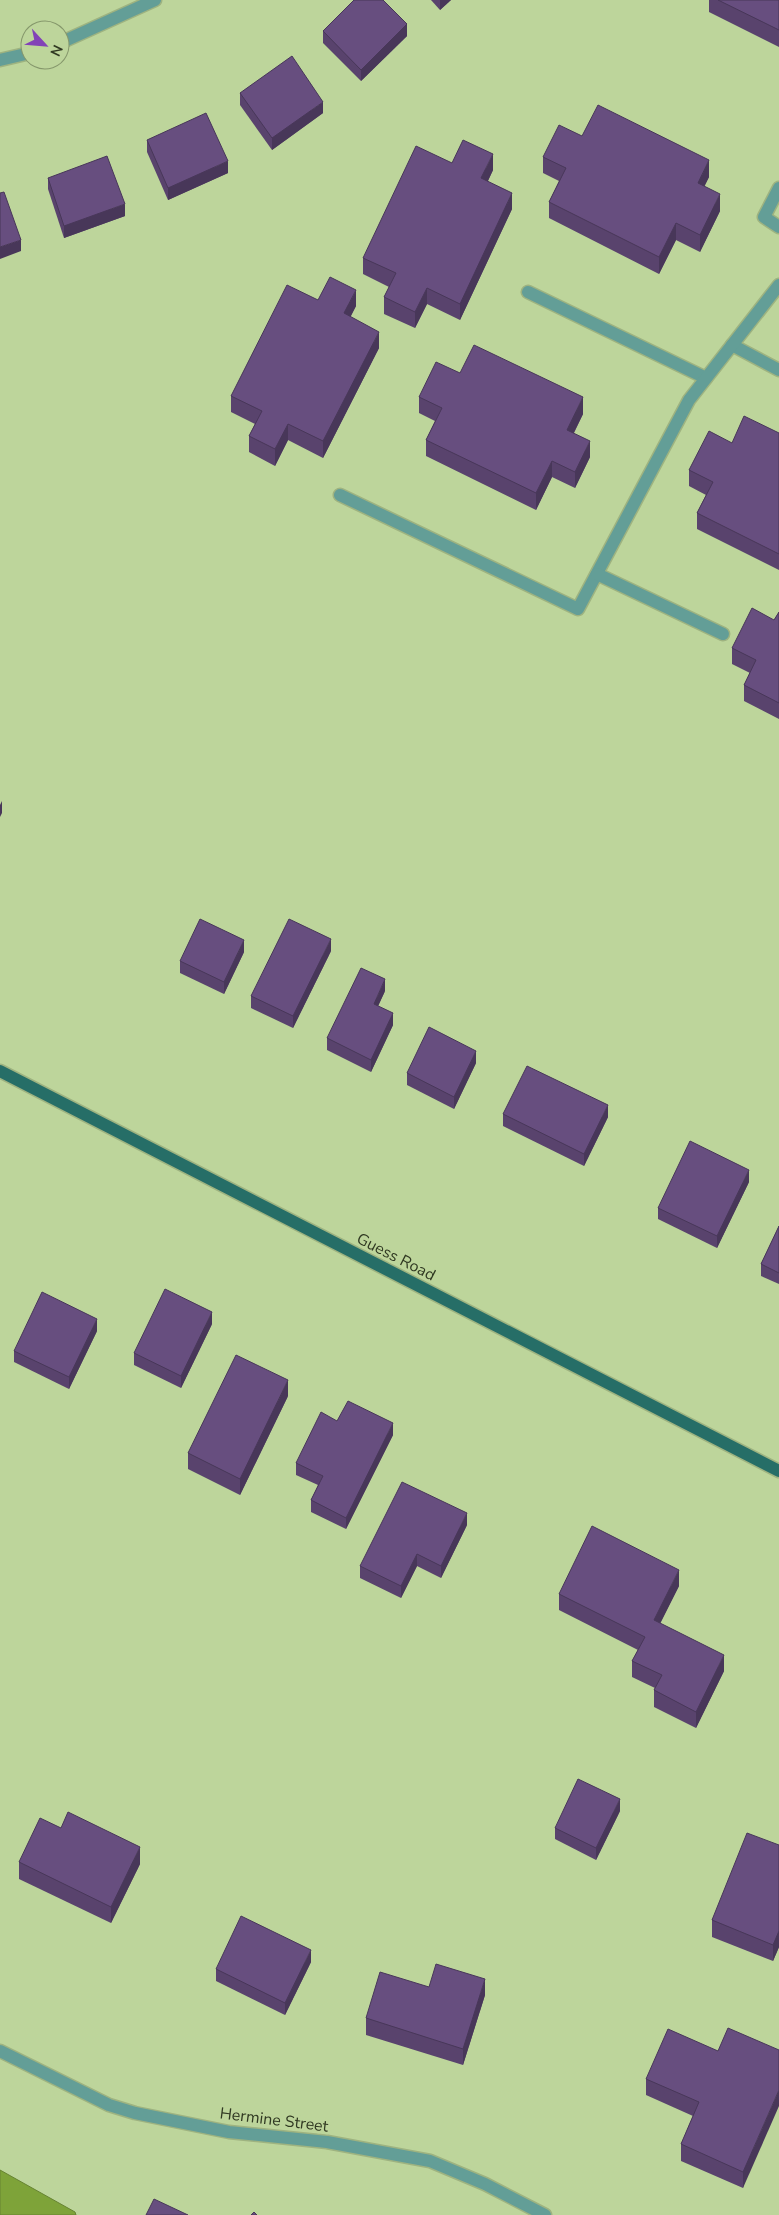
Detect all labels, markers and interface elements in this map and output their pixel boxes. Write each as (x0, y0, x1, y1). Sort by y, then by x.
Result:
north arrow (20, 20, 70, 70)
text: N (45, 42, 67, 59)
street label: Guess Road (353, 1228, 439, 1286)
street label: Hermine Street (218, 2102, 330, 2138)

